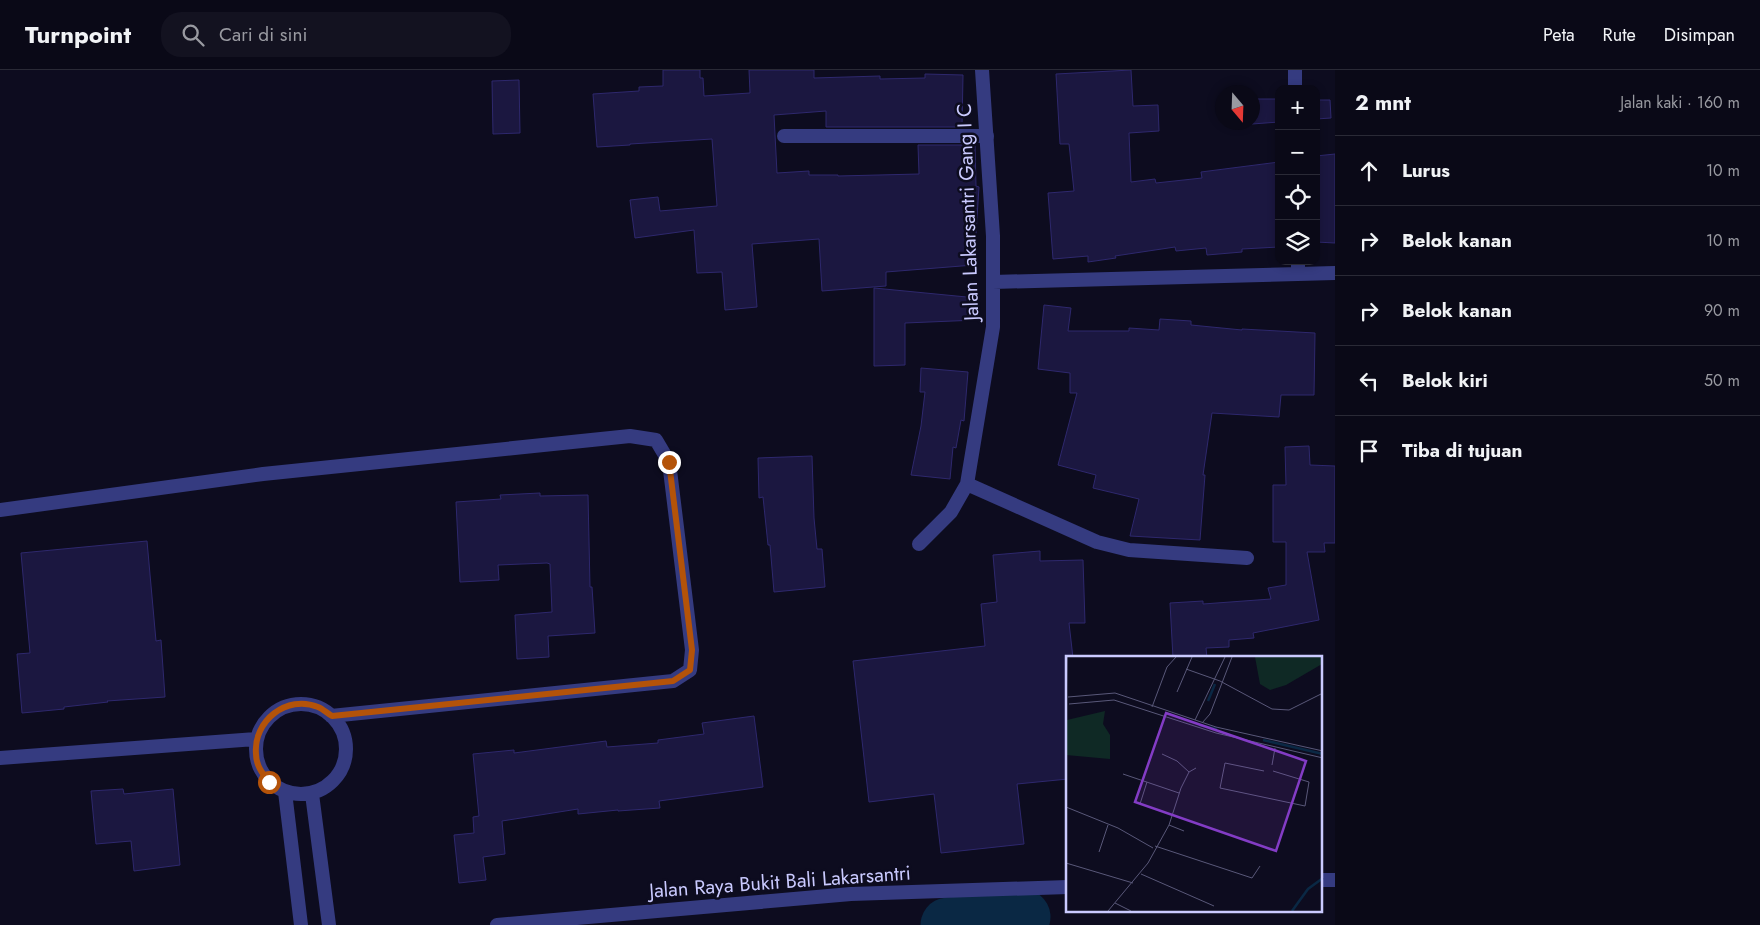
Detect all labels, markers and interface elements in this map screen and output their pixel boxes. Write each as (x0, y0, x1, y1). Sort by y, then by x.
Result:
search box (161, 12, 511, 57)
text: Turnpoint (25, 17, 131, 52)
icon: search (179, 21, 207, 49)
text: Cari di sini (219, 21, 307, 48)
text: Peta (1543, 22, 1575, 48)
text: Rute (1603, 22, 1636, 48)
text: Disimpan (1664, 22, 1735, 48)
north arrow (1215, 85, 1260, 130)
map controls (1275, 85, 1320, 265)
button: + (1275, 85, 1320, 130)
text: 2 mnt (1355, 88, 1411, 118)
text: Jalan kaki · 160 m (1620, 91, 1740, 114)
street label: Jalan Lakarsantri Gang I C (950, 103, 986, 324)
button: − (1275, 130, 1320, 175)
icon: ahead (1355, 157, 1383, 185)
text: Lurus (1402, 157, 1450, 184)
text: 10 m (1706, 159, 1740, 182)
button: locate (1275, 175, 1320, 220)
button: layers (1275, 220, 1320, 265)
icon: right (1355, 227, 1383, 255)
text: Belok kanan (1402, 227, 1512, 254)
text: 10 m (1706, 229, 1740, 252)
icon: right (1355, 297, 1383, 325)
text: Belok kanan (1402, 297, 1512, 324)
text: 90 m (1704, 299, 1740, 322)
icon: left (1355, 367, 1383, 395)
text: Belok kiri (1402, 367, 1488, 394)
text: 50 m (1704, 369, 1740, 392)
icon: arrive (1355, 437, 1383, 465)
text: Tiba di tujuan (1402, 437, 1522, 464)
route end (658, 451, 681, 474)
inset map (1066, 656, 1322, 912)
route start (258, 771, 281, 794)
street label: Jalan Raya Bukit Bali Lakarsantri (645, 858, 912, 906)

